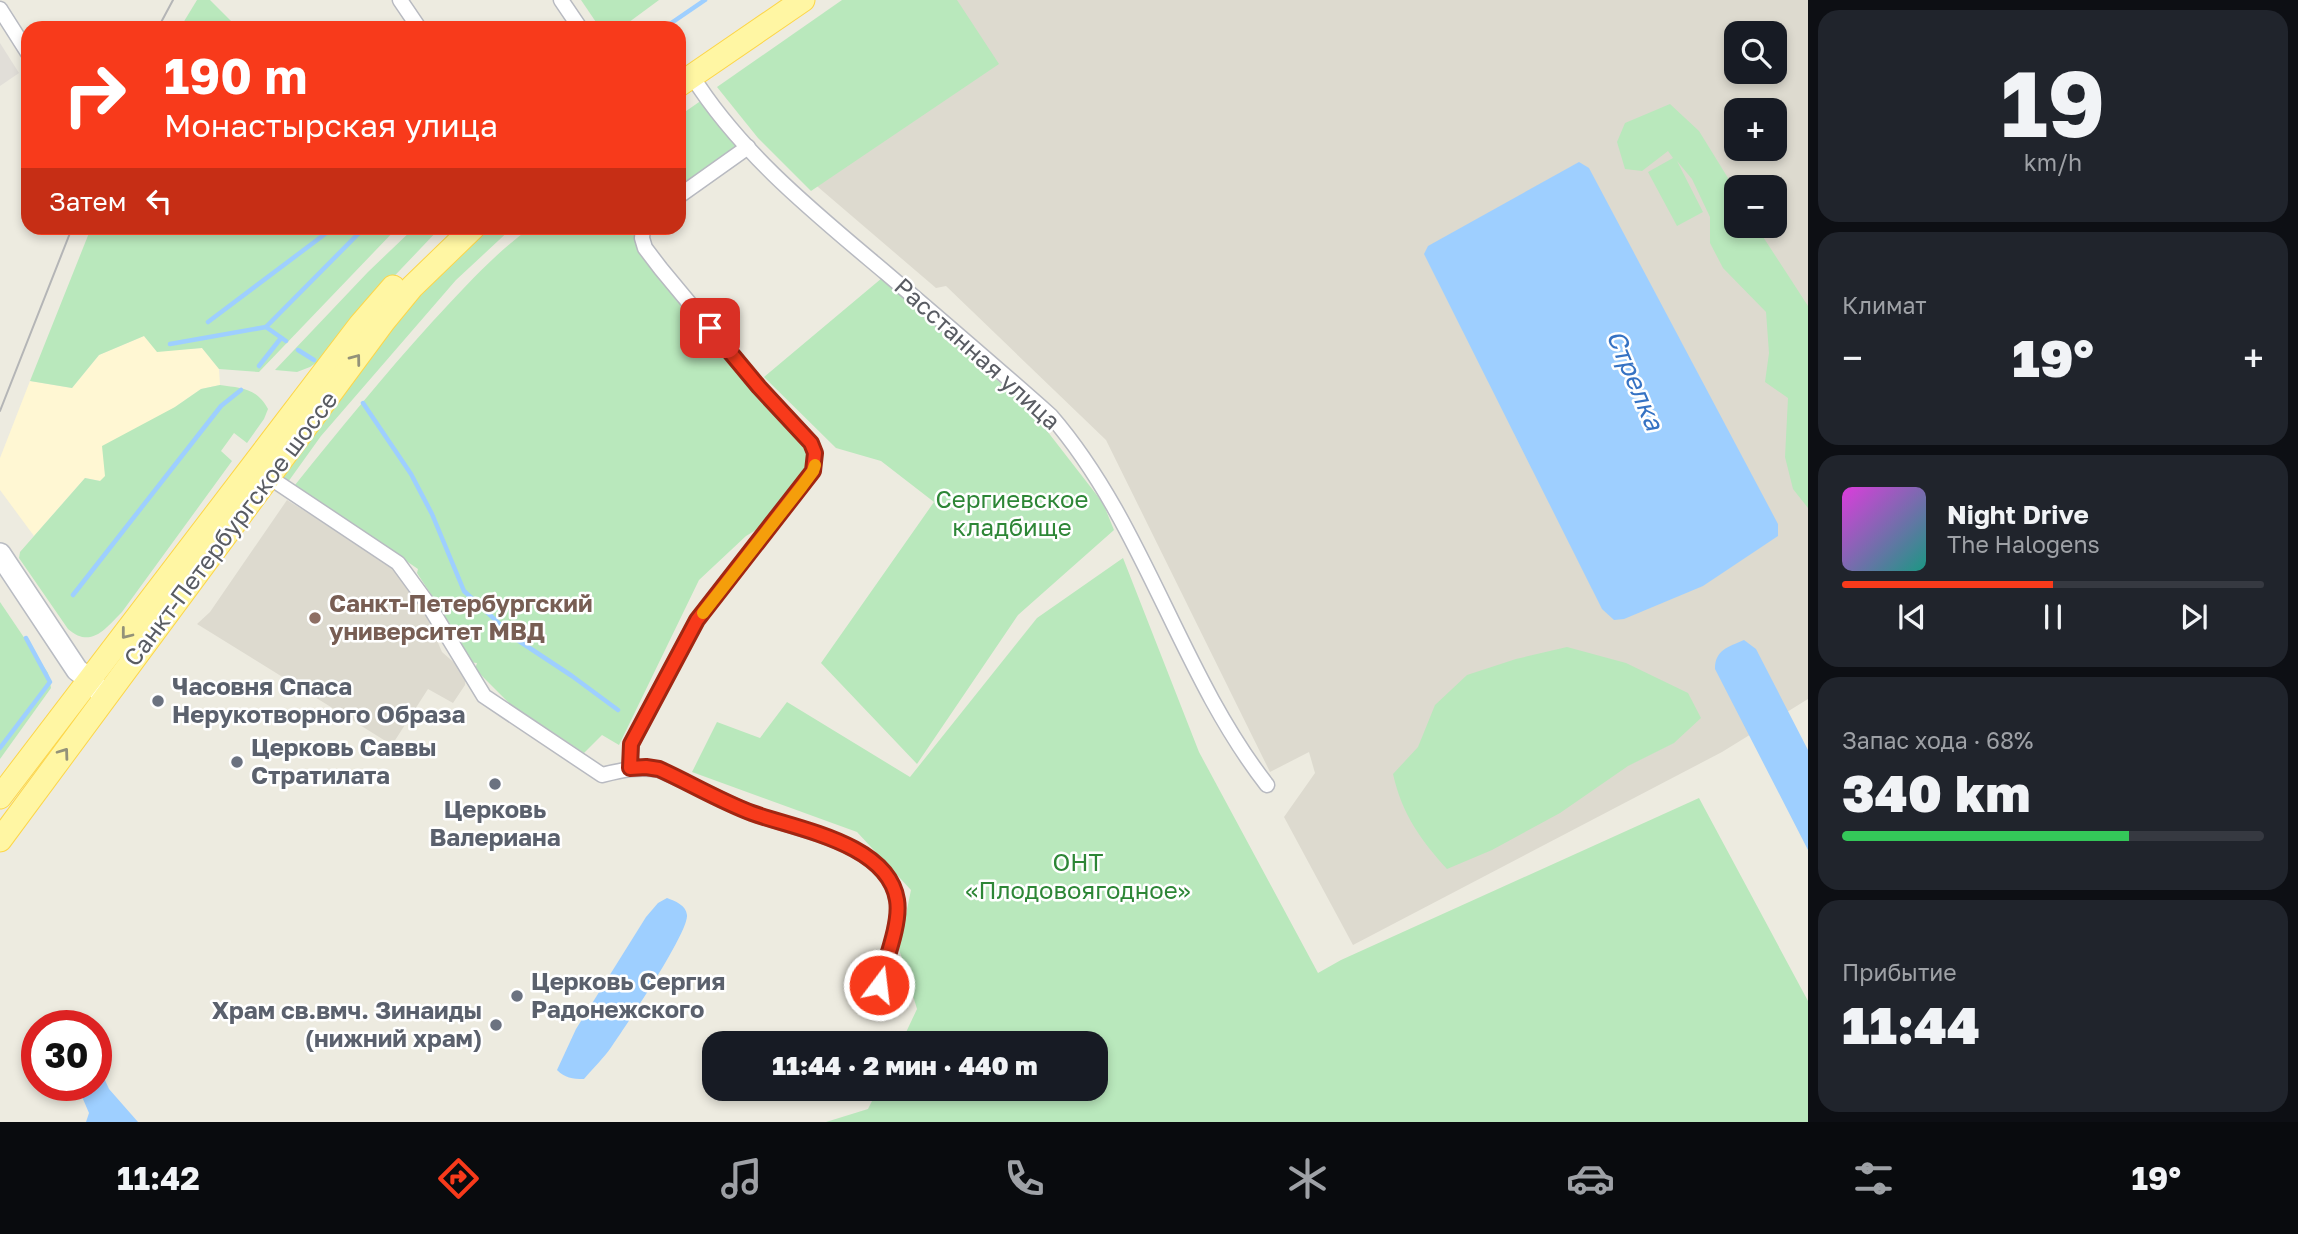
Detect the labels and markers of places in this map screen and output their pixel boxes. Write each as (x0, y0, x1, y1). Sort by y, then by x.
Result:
pin (680, 298, 740, 358)
place label: Санкт-Петербургский университет МВД (329, 588, 593, 645)
marker: Санкт-Петербургский университет МВД (307, 610, 323, 626)
place label: Часовня Спаса Нерукотворного Образа (172, 671, 466, 728)
marker: Часовня Спаса Нерукотворного Образа (150, 693, 166, 709)
place label: Церковь Саввы Стратилата (251, 732, 437, 789)
marker: Церковь Саввы Стратилата (229, 754, 245, 770)
marker: Церковь Валериана (487, 776, 503, 792)
place label: Церковь Валериана (429, 794, 561, 851)
place label: Церковь Сергия Радонежского (531, 966, 725, 1023)
marker: Церковь Сергия Радонежского (509, 988, 525, 1004)
place label: Храм св.вмч. Зинаиды (нижний храм) (212, 995, 482, 1052)
marker: Храм св.вмч. Зинаиды (нижний храм) (488, 1017, 504, 1033)

